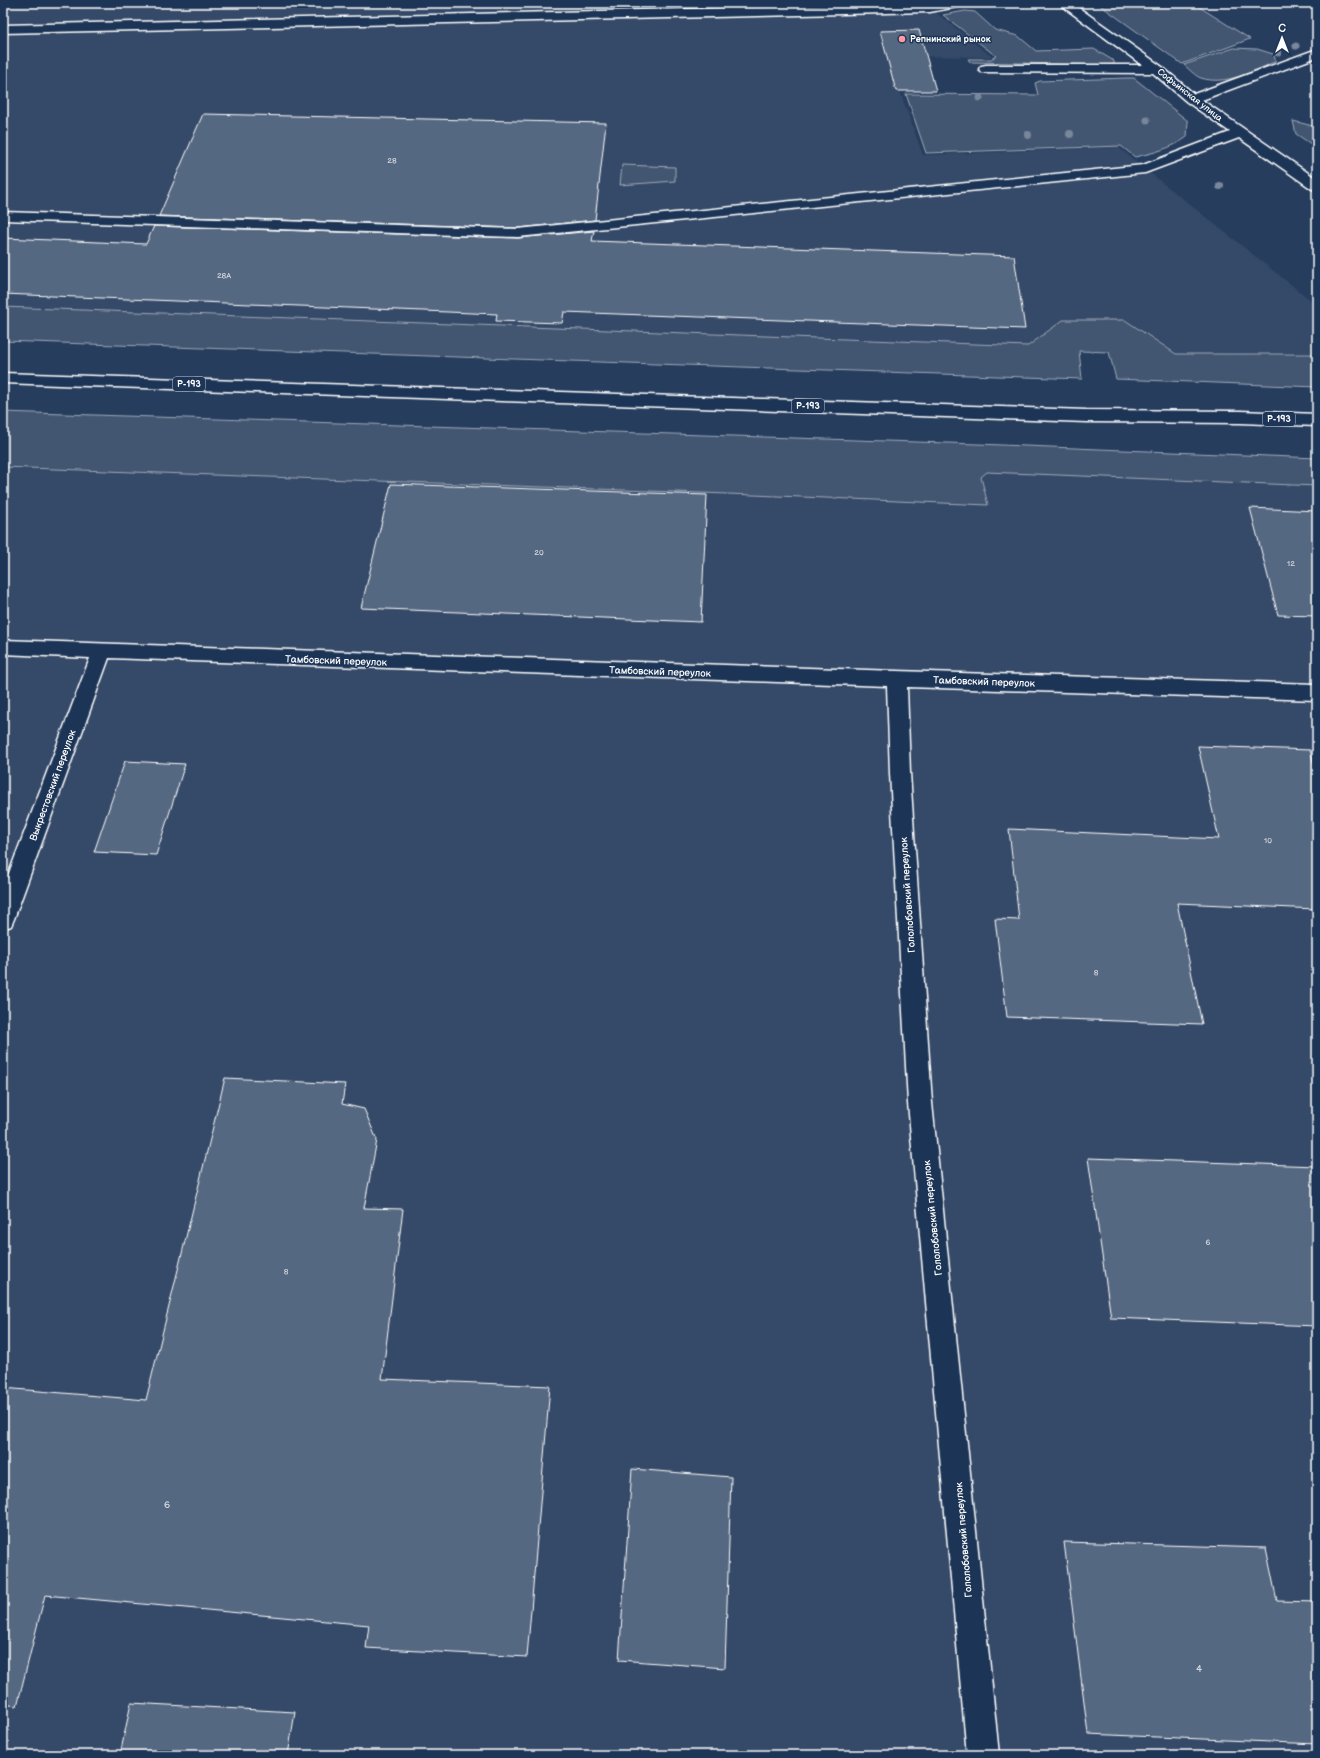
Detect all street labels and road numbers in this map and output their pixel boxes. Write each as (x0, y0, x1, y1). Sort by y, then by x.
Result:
street label: Софьинская улица (1155, 67, 1225, 125)
road number: Р-193 (173, 377, 205, 391)
road number: Р-193 (792, 399, 824, 413)
road number: Р-193 (1263, 412, 1295, 426)
street label: Тамбовский переулок (285, 653, 388, 669)
street label: Тамбовский переулок (609, 664, 712, 680)
street label: Тамбовский переулок (933, 674, 1036, 690)
street label: Выкрестовский переулок (27, 727, 79, 843)
street label: Гололобовский переулок (898, 836, 918, 953)
street label: Гололобовский переулок (921, 1159, 945, 1276)
street label: Гололобовский переулок (953, 1481, 975, 1598)

